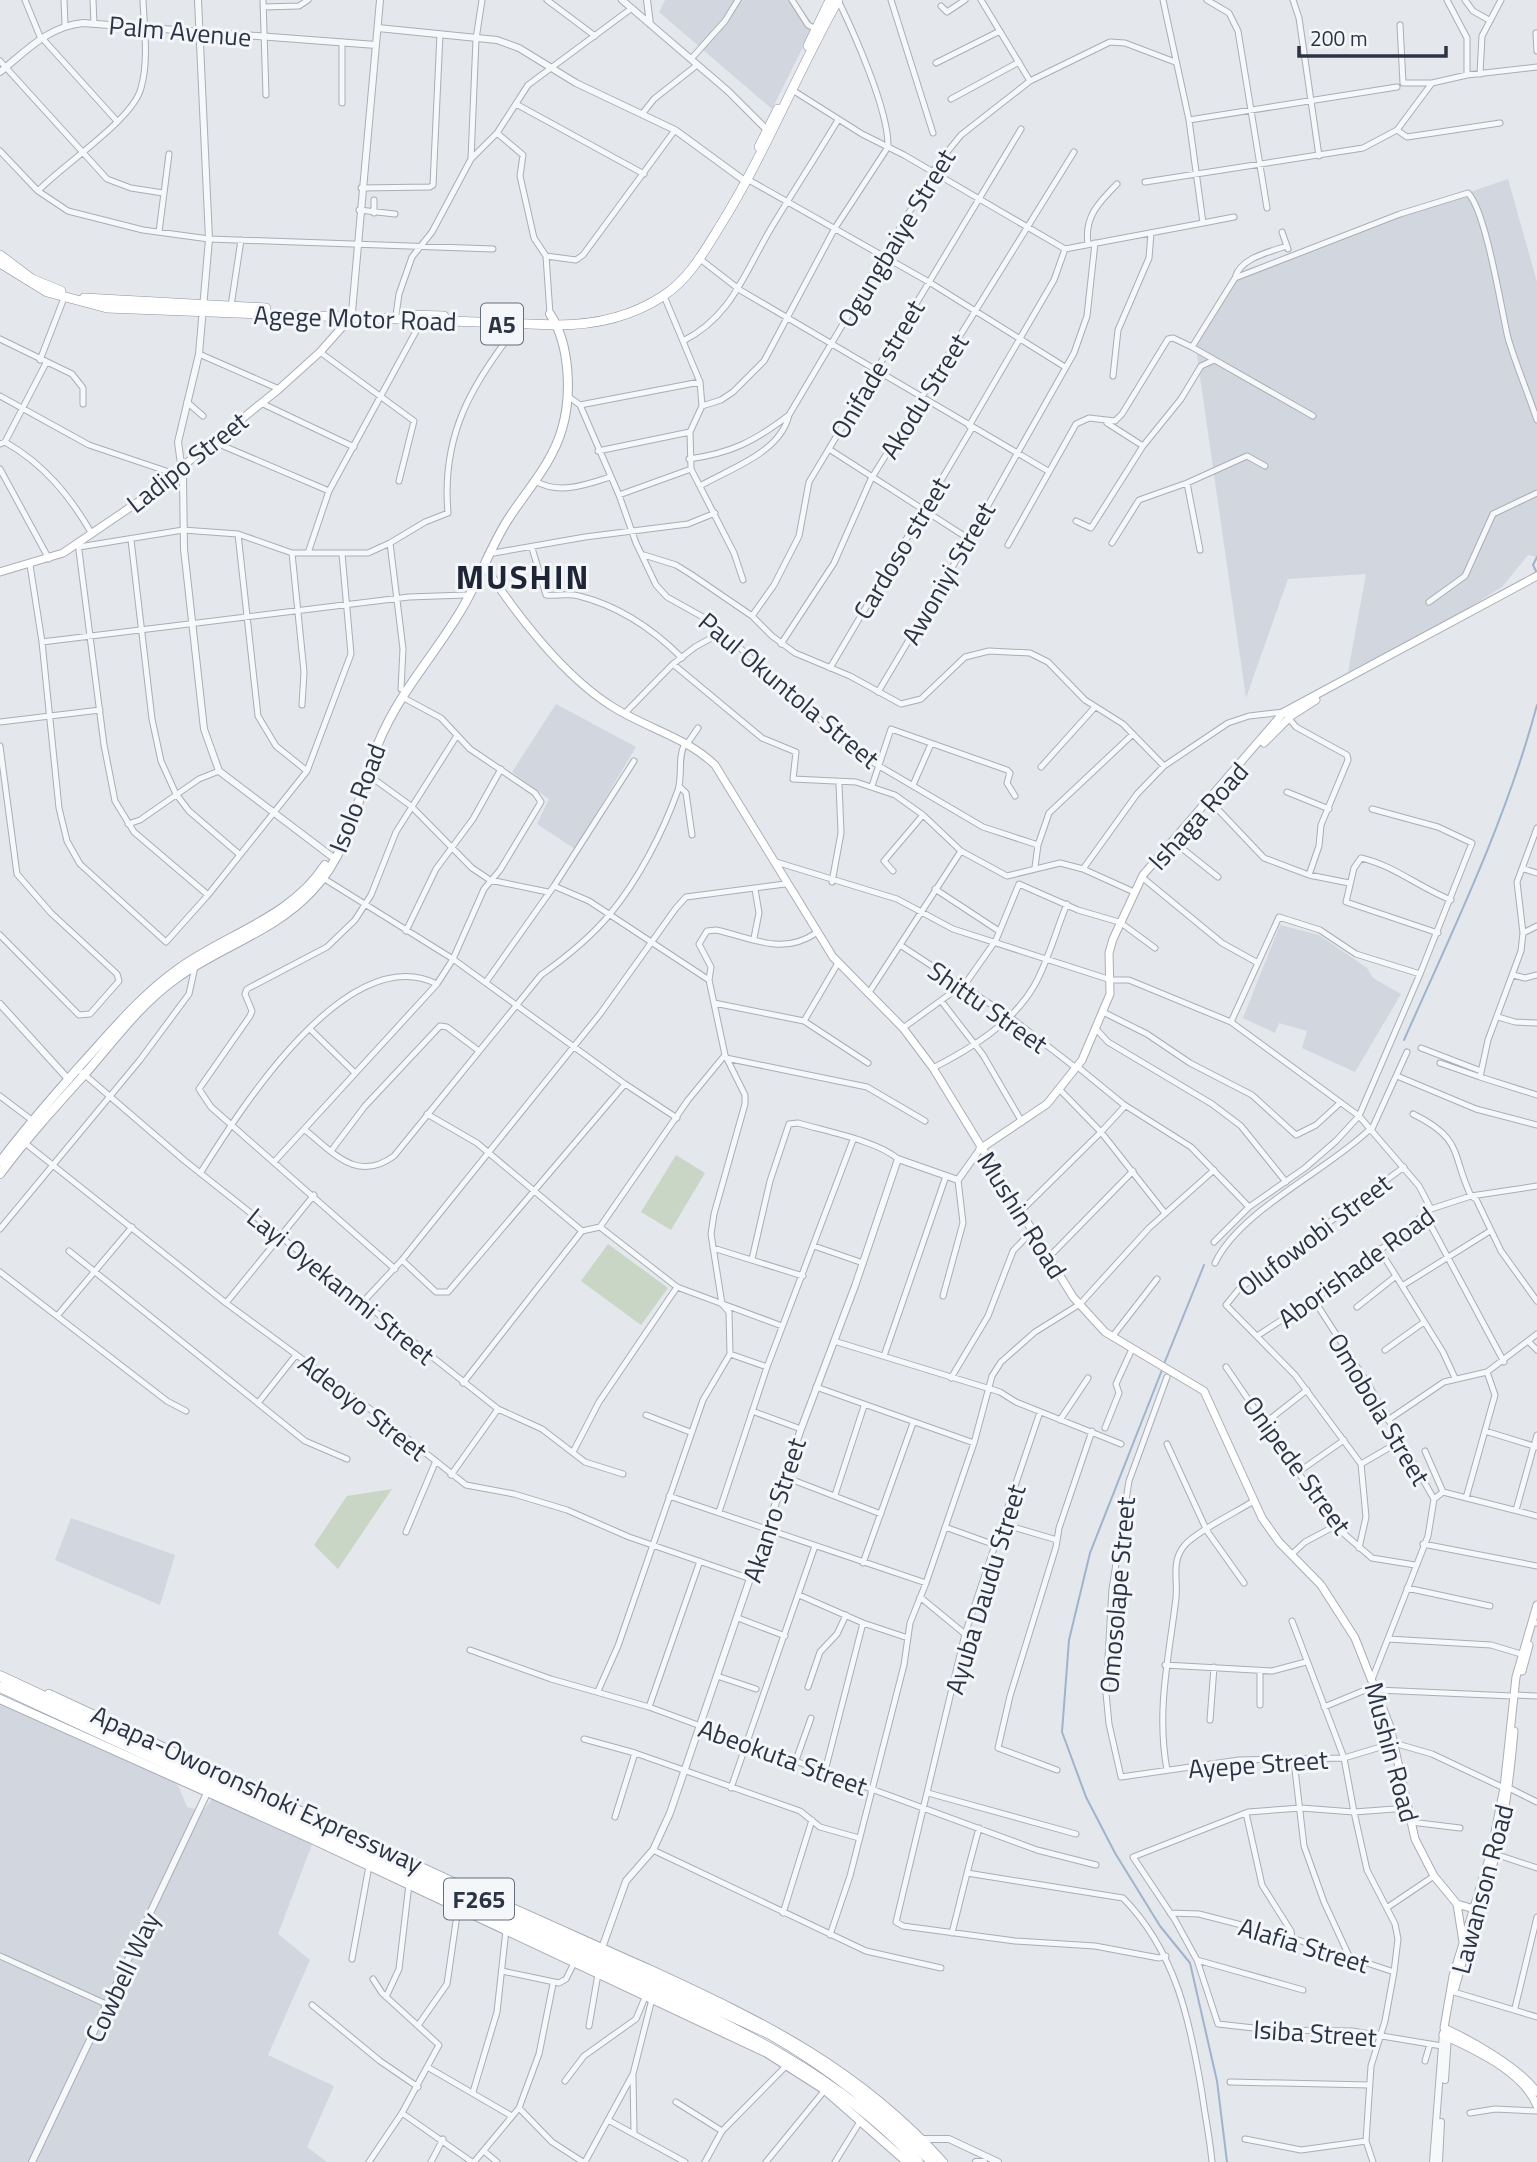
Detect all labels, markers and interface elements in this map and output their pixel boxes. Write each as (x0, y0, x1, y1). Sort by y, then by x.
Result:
street label: Palm Avenue (107, 5, 253, 57)
scale bar (1299, 14, 1446, 58)
text: 200 m (1310, 22, 1367, 54)
street label: Ogungbaiye Street (827, 141, 965, 335)
street label: Onifade street (820, 292, 934, 446)
street label: Agege Motor Road (253, 295, 457, 341)
road number: A5 (481, 304, 523, 344)
street label: Akodu Street (870, 326, 978, 466)
street label: Ladipo Street (118, 402, 256, 522)
street label: Cardoso street (843, 469, 959, 627)
street label: Awoniyi Street (891, 494, 1005, 652)
district label: MUSHIN (456, 552, 590, 602)
street label: Paul Okuntola Street (690, 602, 888, 778)
street label: Isolo Road (318, 738, 396, 858)
street label: Ishaga Road (1139, 753, 1257, 879)
street label: Shittu Street (920, 951, 1056, 1063)
street label: Mushin Road (967, 1144, 1077, 1286)
street label: Olufowobi Street (1229, 1164, 1399, 1306)
street label: Aborishade Road (1269, 1197, 1443, 1337)
street label: Layi Oyekanmi Street (239, 1198, 443, 1374)
street label: Omobola Street (1318, 1325, 1440, 1493)
street label: Adeoyo Street (290, 1344, 436, 1470)
street label: Onipede Street (1233, 1387, 1361, 1543)
street label: Akanro Street (732, 1433, 816, 1587)
street label: Ayuba Daudu Street (935, 1479, 1035, 1699)
street label: Omosolape Street (1089, 1495, 1145, 1695)
street label: Mushin Road (1355, 1678, 1429, 1826)
street label: Apapa-Oworonshoki Expressway (85, 1695, 429, 1883)
street label: Abeokuta Street (693, 1708, 873, 1806)
street label: Ayepe Street (1187, 1740, 1329, 1788)
street label: Lawanson Road (1441, 1800, 1523, 1978)
road number: F265 (444, 1878, 514, 1920)
street label: Cowbell Way (75, 1905, 169, 2049)
street label: Alafia Street (1234, 1907, 1374, 1983)
street label: Isiba Street (1252, 2009, 1378, 2057)

